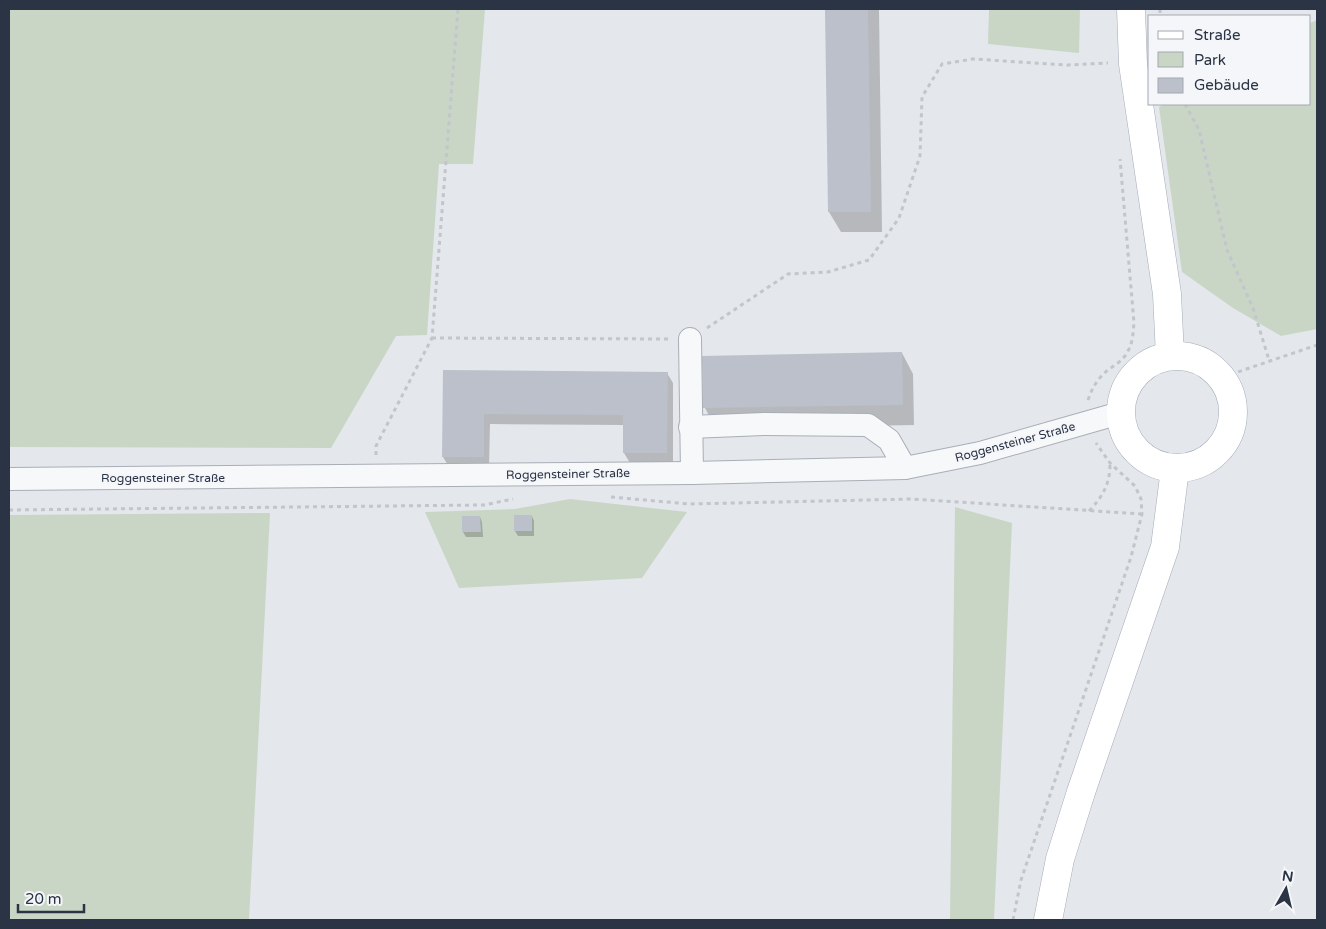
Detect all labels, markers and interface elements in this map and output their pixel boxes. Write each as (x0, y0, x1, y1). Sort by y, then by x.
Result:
legend (1148, 15, 1311, 105)
text: Straße (1194, 26, 1240, 44)
text: Park (1194, 51, 1226, 69)
text: Gebäude (1194, 76, 1259, 94)
street label: Roggensteiner Straße (953, 419, 1077, 465)
street label: Roggensteiner Straße (506, 466, 630, 482)
street label: Roggensteiner Straße (101, 471, 225, 485)
north arrow (1261, 864, 1311, 914)
text: N (1281, 867, 1294, 886)
scale bar (18, 882, 84, 914)
text: 20 m (25, 890, 62, 908)

